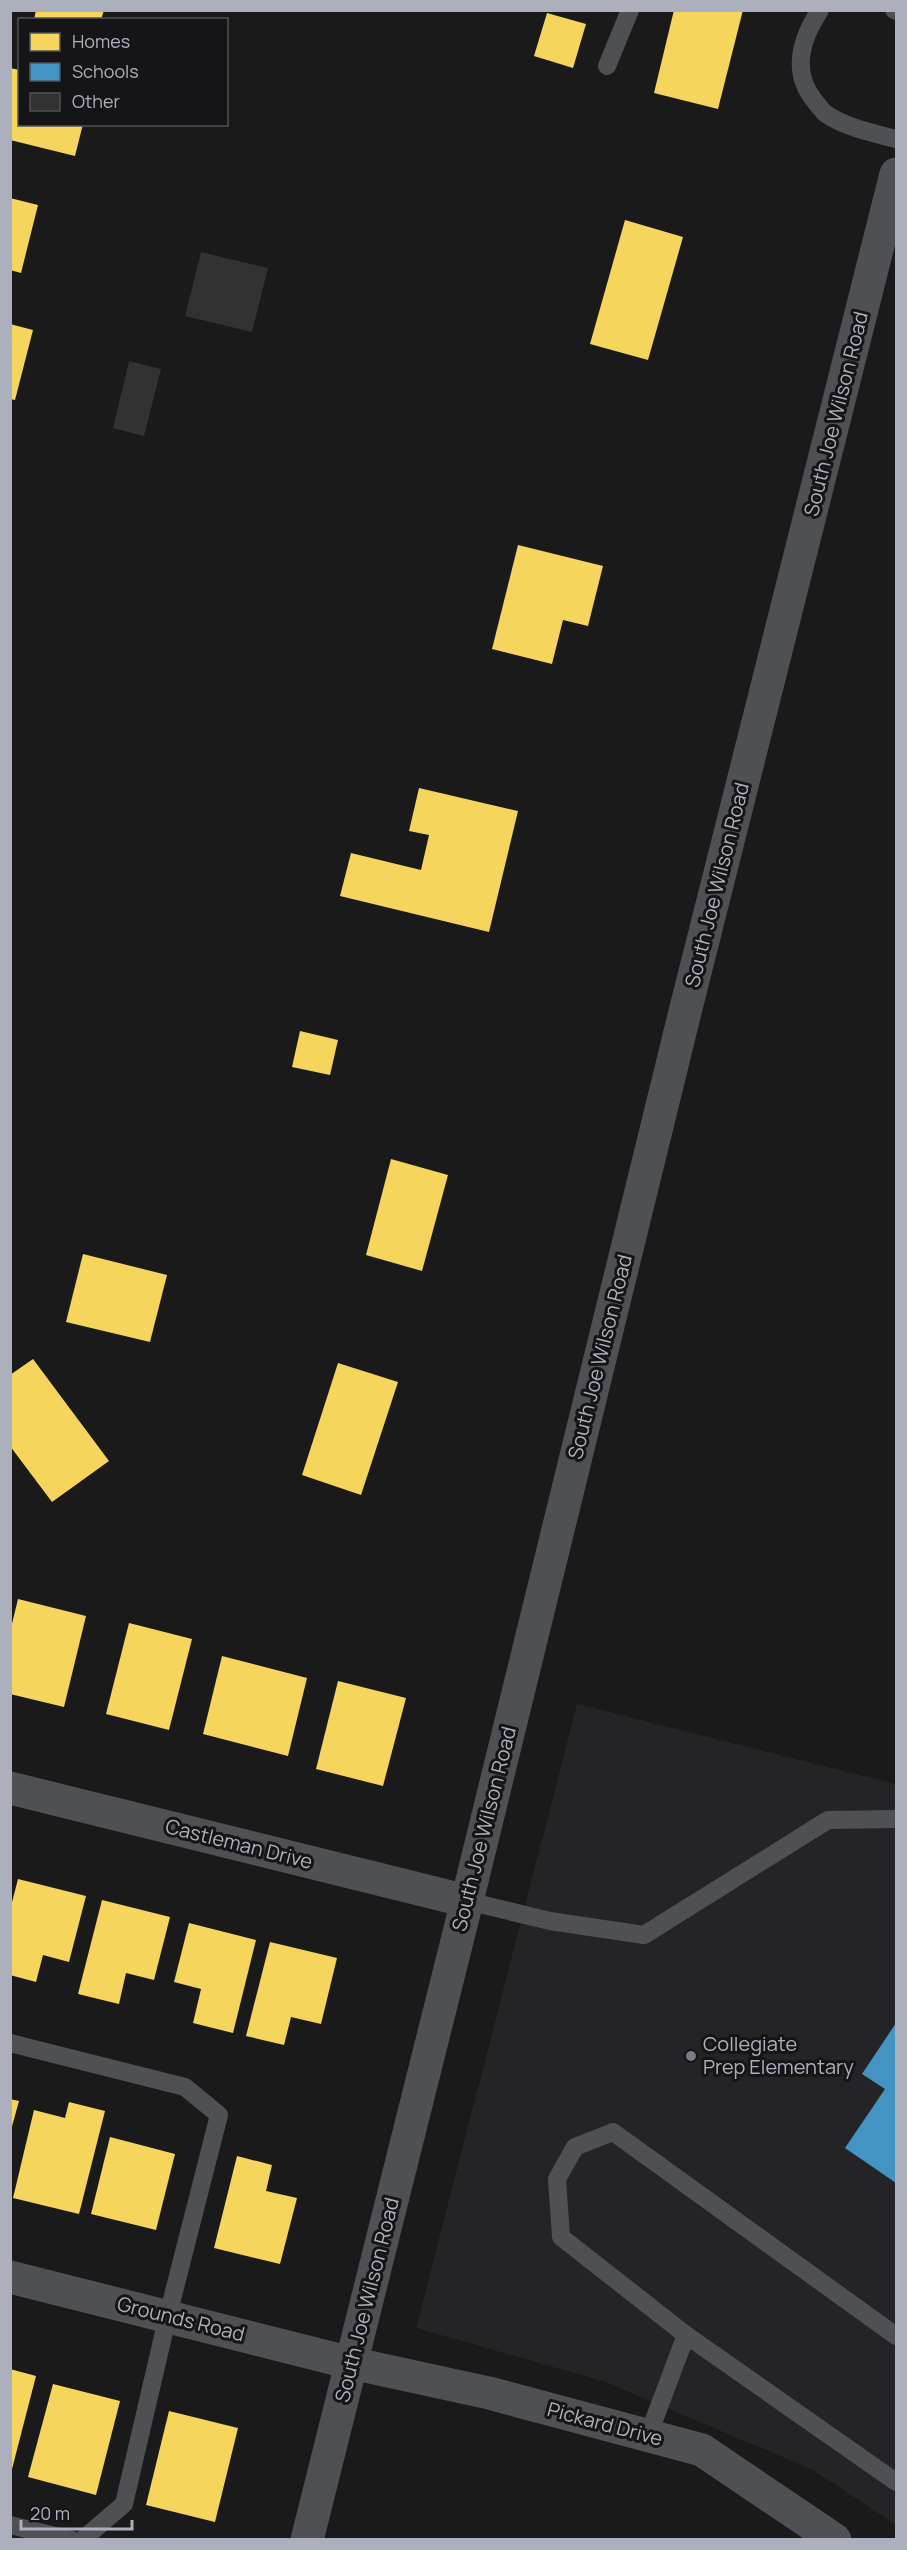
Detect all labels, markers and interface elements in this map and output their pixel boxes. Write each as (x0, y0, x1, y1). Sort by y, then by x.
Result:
legend (18, 18, 228, 126)
text: Homes (72, 29, 130, 53)
text: Schools (72, 59, 139, 83)
text: Other (72, 89, 120, 113)
street label: South Joe Wilson Road (797, 309, 874, 519)
street label: South Joe Wilson Road (678, 780, 755, 990)
street label: South Joe Wilson Road (561, 1252, 638, 1462)
street label: South Joe Wilson Road (445, 1724, 522, 1934)
street label: Castleman Drive (163, 1812, 316, 1875)
place label: Collegiate Prep Elementary (703, 2030, 854, 2080)
marker: Collegiate Prep Elementary (684, 2049, 698, 2063)
street label: South Joe Wilson Road (328, 2195, 405, 2405)
street label: Grounds Road (115, 2290, 248, 2347)
street label: Pickard Drive (544, 2395, 666, 2452)
scale bar (21, 2493, 132, 2531)
text: 20 m (30, 2501, 70, 2525)

